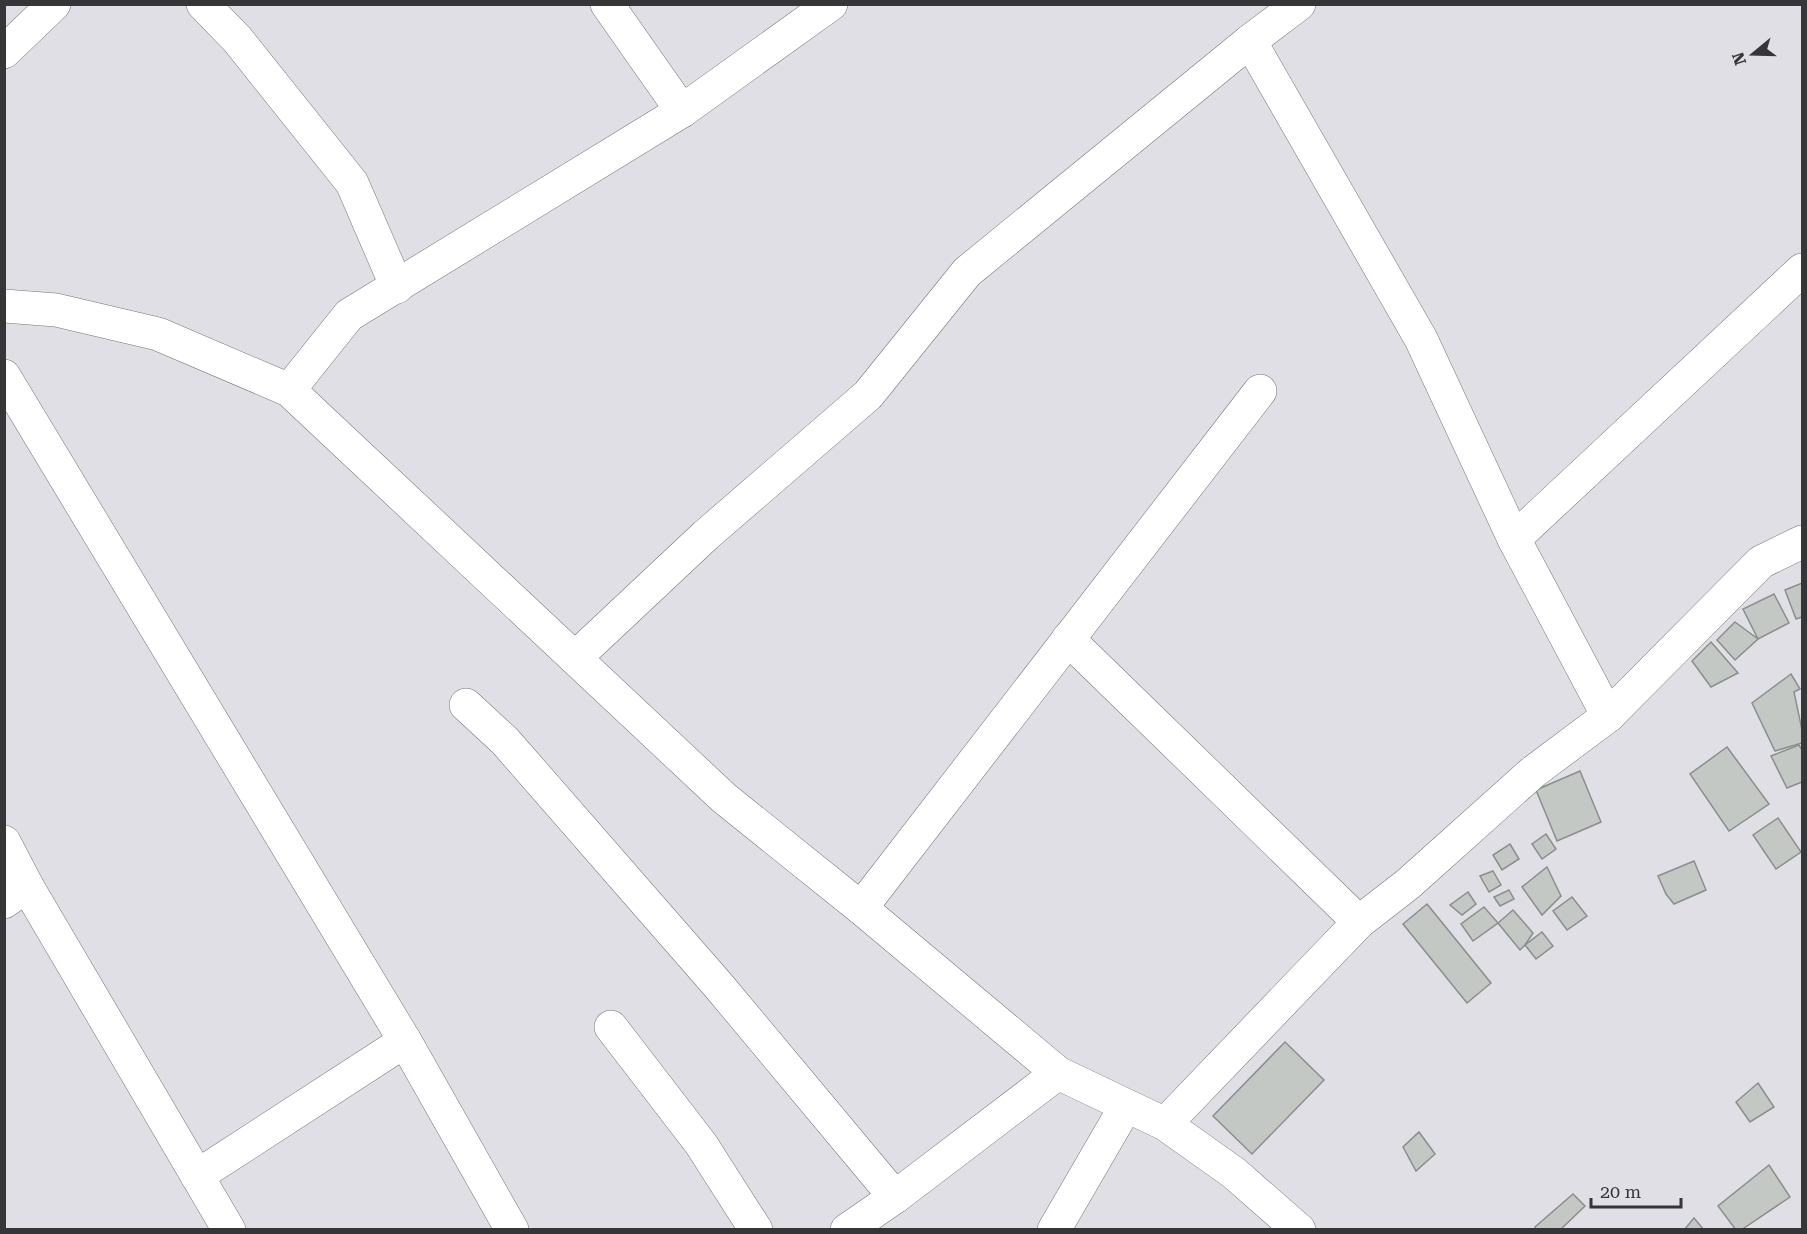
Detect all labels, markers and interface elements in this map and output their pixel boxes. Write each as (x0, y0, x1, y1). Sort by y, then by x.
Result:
north arrow (1723, 24, 1783, 84)
text: N (1728, 50, 1750, 68)
scale bar (1591, 1171, 1681, 1209)
text: 20 m (1600, 1181, 1641, 1202)

